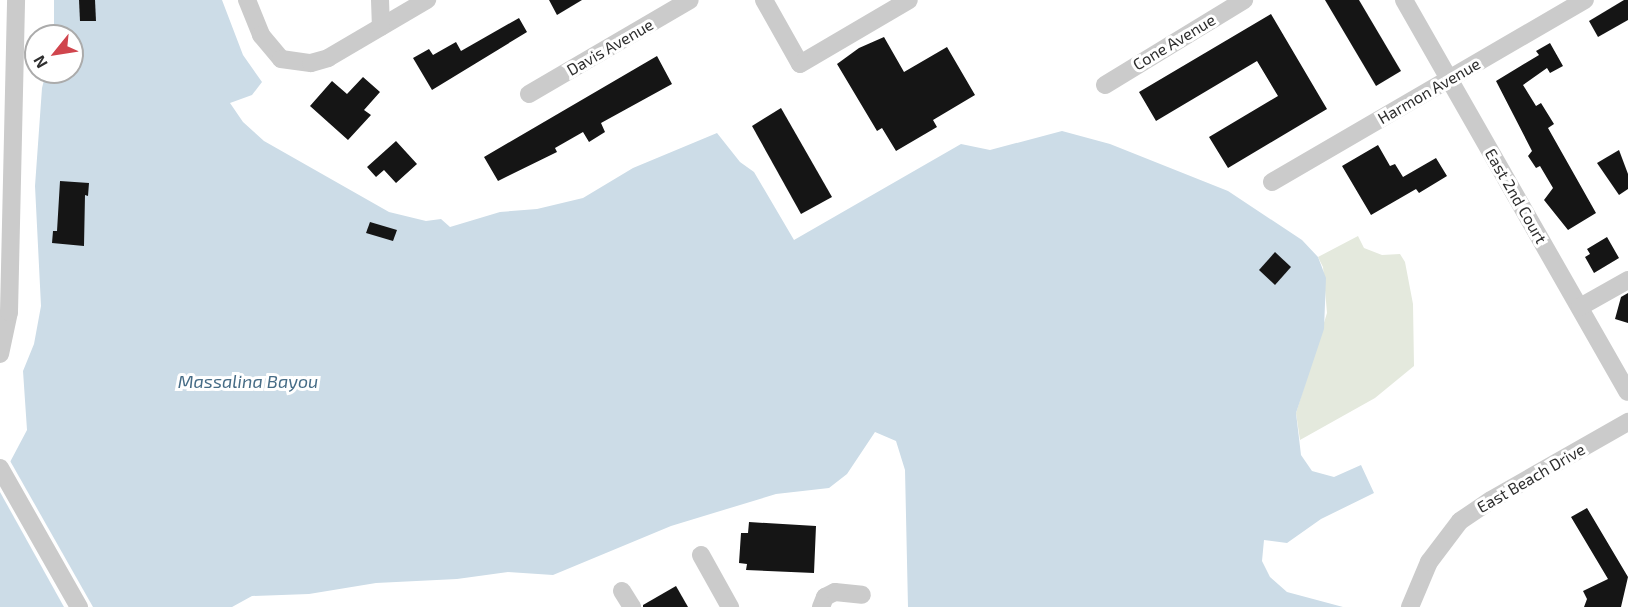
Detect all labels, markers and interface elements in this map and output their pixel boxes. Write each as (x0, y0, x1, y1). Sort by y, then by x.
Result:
street label: Cone Avenue (1129, 10, 1219, 74)
street label: Davis Avenue (563, 14, 657, 80)
north arrow (24, 24, 84, 84)
text: N (29, 52, 51, 72)
street label: Harmon Avenue (1374, 54, 1484, 128)
street label: East 2nd Court (1481, 145, 1551, 247)
water label: Massalina Bayou (178, 370, 318, 392)
street label: East Beach Drive (1474, 439, 1588, 517)

